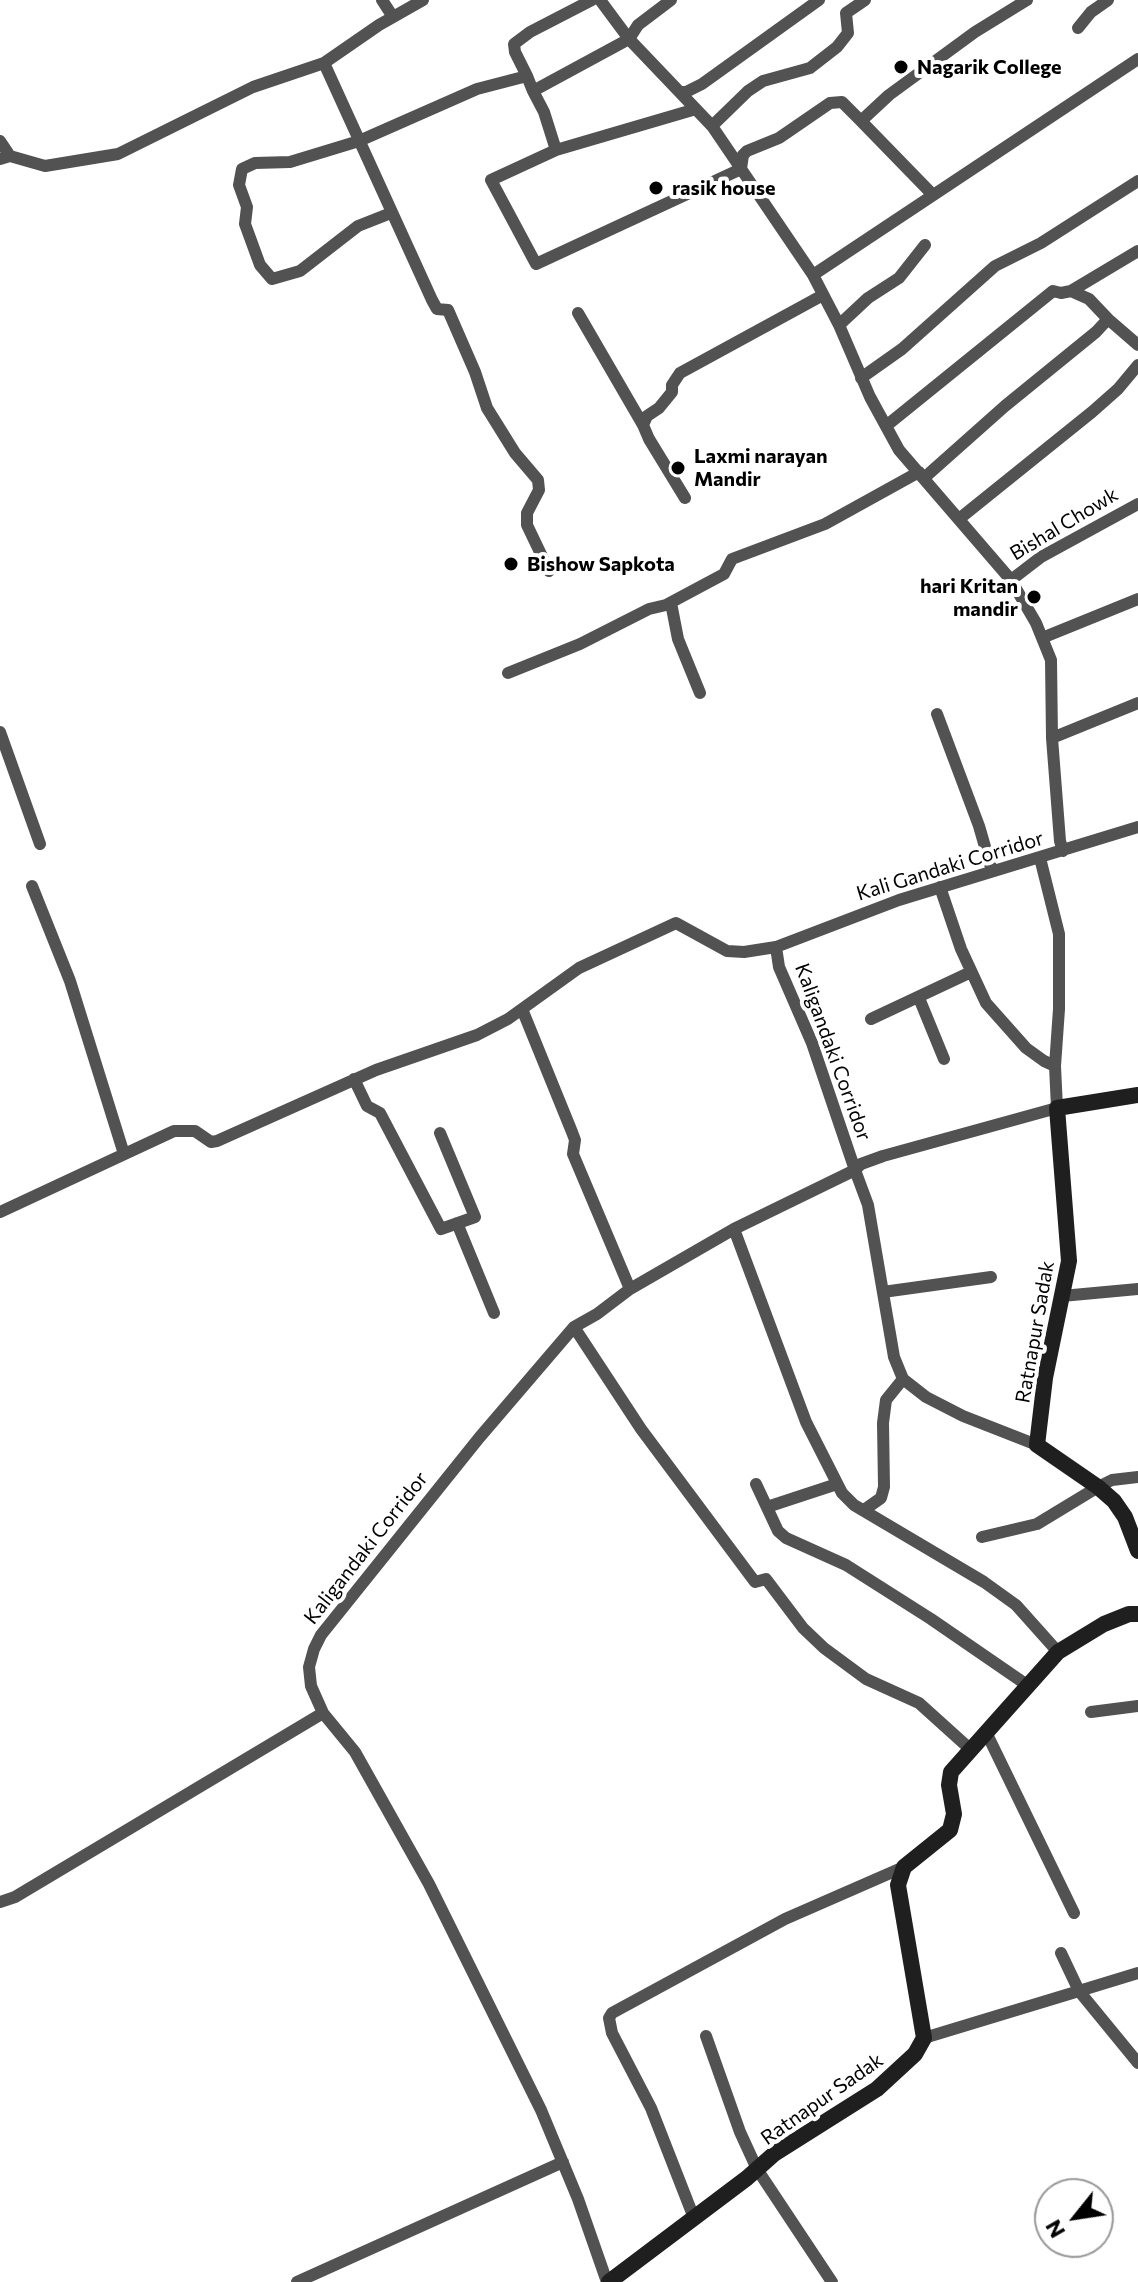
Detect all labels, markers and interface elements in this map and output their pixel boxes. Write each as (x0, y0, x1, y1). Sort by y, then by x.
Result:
place label: Nagarik College (917, 55, 1061, 79)
marker: Nagarik College (892, 58, 910, 76)
place label: rasik house (672, 176, 776, 200)
marker: rasik house (647, 179, 665, 197)
place label: Laxmi narayan Mandir (694, 444, 828, 491)
marker: Laxmi narayan Mandir (669, 459, 687, 477)
street label: Bishal Chowk (1006, 482, 1122, 566)
place label: Bishow Sapkota (527, 552, 675, 576)
marker: Bishow Sapkota (502, 555, 520, 573)
place label: hari Kritan mandir (920, 574, 1018, 621)
marker: hari Kritan mandir (1025, 588, 1043, 606)
street label: Kali Gandaki Corridor (853, 826, 1047, 906)
street label: Kaligandaki Corridor (790, 960, 876, 1144)
street label: Ratnapur Sadak (1011, 1259, 1059, 1405)
street label: Kaligandaki Corridor (299, 1467, 433, 1629)
street label: Ratnapur Sadak (756, 2048, 888, 2150)
north arrow (1034, 2178, 1114, 2258)
text: N (1039, 2215, 1070, 2243)

